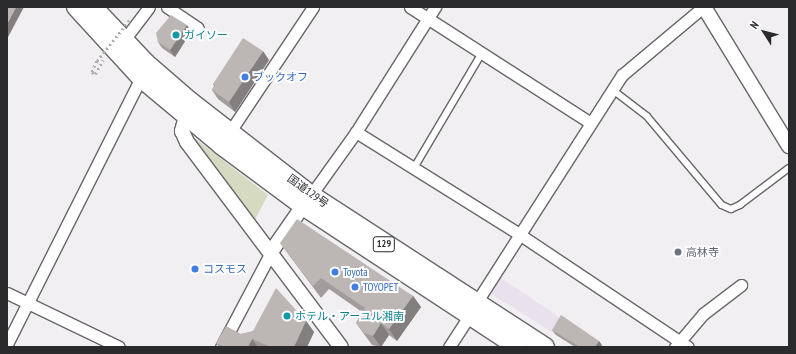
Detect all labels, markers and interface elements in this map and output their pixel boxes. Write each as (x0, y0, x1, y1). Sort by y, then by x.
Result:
north arrow (744, 12, 784, 52)
text: N (747, 18, 762, 31)
place label: ガイソー (184, 28, 228, 42)
marker: ガイソー (171, 30, 181, 40)
place label: ブックオフ (253, 70, 308, 84)
marker: ブックオフ (240, 72, 250, 82)
street label: 国道129号 (285, 172, 331, 210)
road number: 129 (372, 236, 396, 252)
place label: 高林寺 (686, 245, 719, 259)
marker: 高林寺 (673, 247, 683, 257)
place label: コスモス (203, 262, 247, 276)
marker: コスモス (190, 264, 200, 274)
place label: Toyota (343, 265, 368, 279)
marker: Toyota (330, 267, 340, 277)
place label: TOYOPET (363, 280, 398, 294)
marker: TOYOPET (350, 282, 360, 292)
place label: ホテル・アーユル湘南 (295, 309, 404, 323)
marker: ホテル・アーユル湘南 (282, 311, 292, 321)

